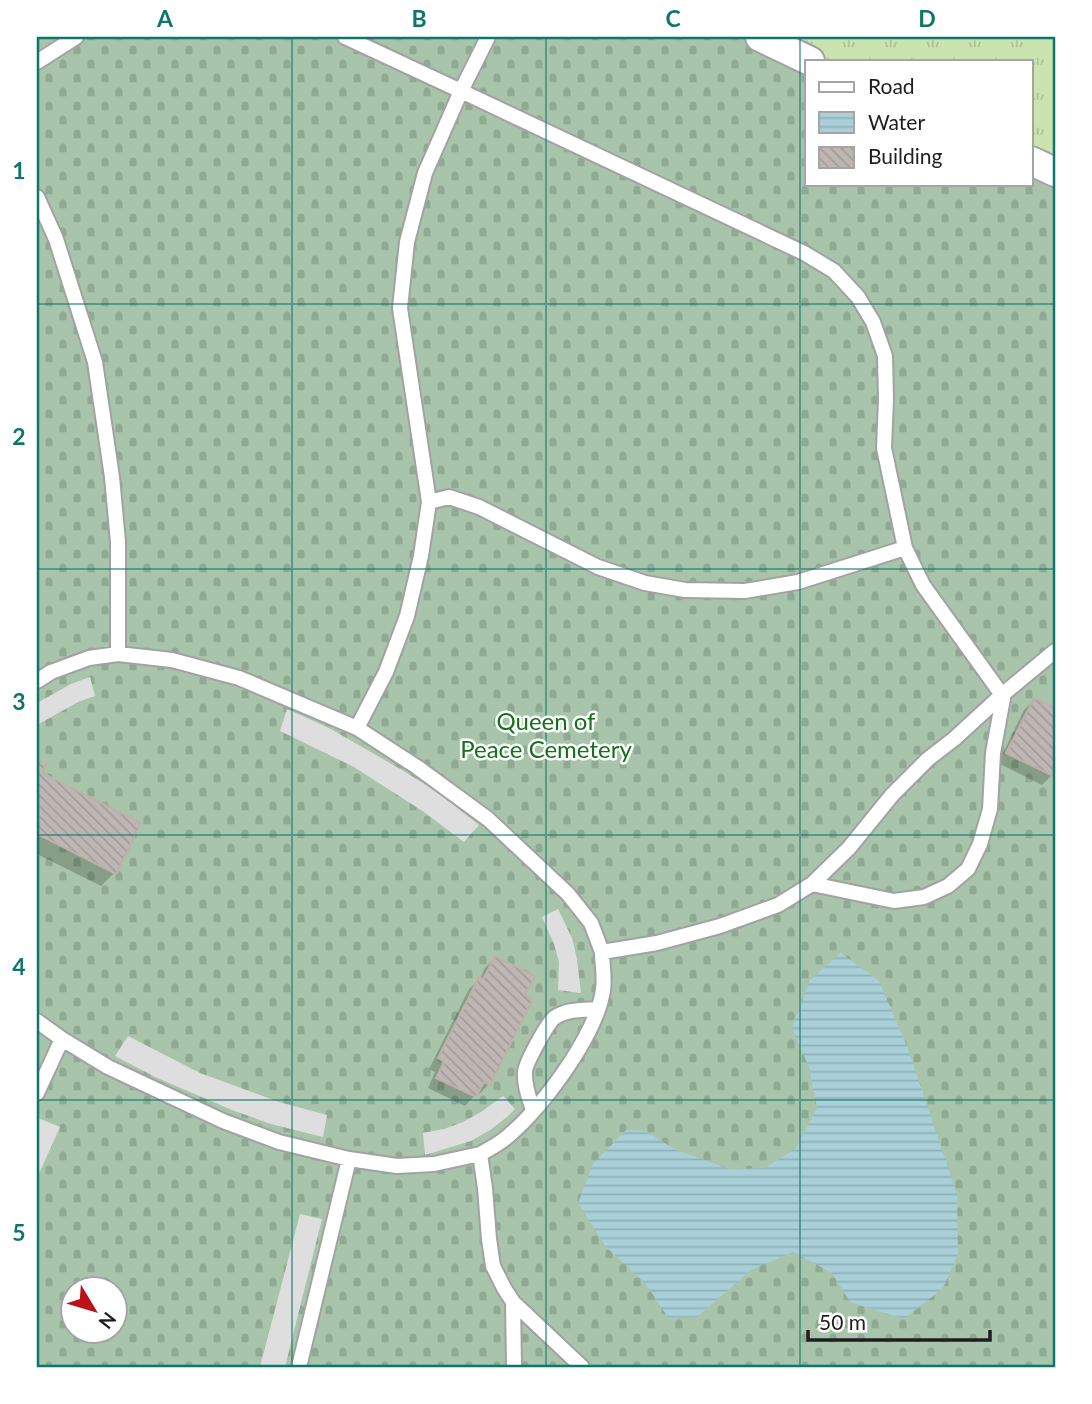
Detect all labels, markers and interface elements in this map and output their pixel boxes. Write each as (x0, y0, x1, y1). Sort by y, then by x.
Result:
text: A (156, 4, 174, 32)
text: B (411, 4, 427, 32)
text: C (665, 4, 681, 32)
text: D (918, 4, 936, 32)
legend (805, 60, 1032, 186)
text: Road (868, 73, 915, 98)
text: Water (868, 109, 925, 134)
text: Building (868, 143, 943, 168)
text: 1 (12, 156, 26, 184)
text: 2 (12, 422, 26, 450)
text: 3 (12, 687, 26, 715)
park label: Queen of Peace Cemetery (460, 706, 632, 763)
text: 4 (12, 952, 26, 980)
text: 5 (12, 1218, 26, 1246)
north arrow (60, 1274, 130, 1344)
scale bar (808, 1299, 990, 1343)
text: N (94, 1308, 121, 1334)
text: 50 m (819, 1309, 866, 1334)

